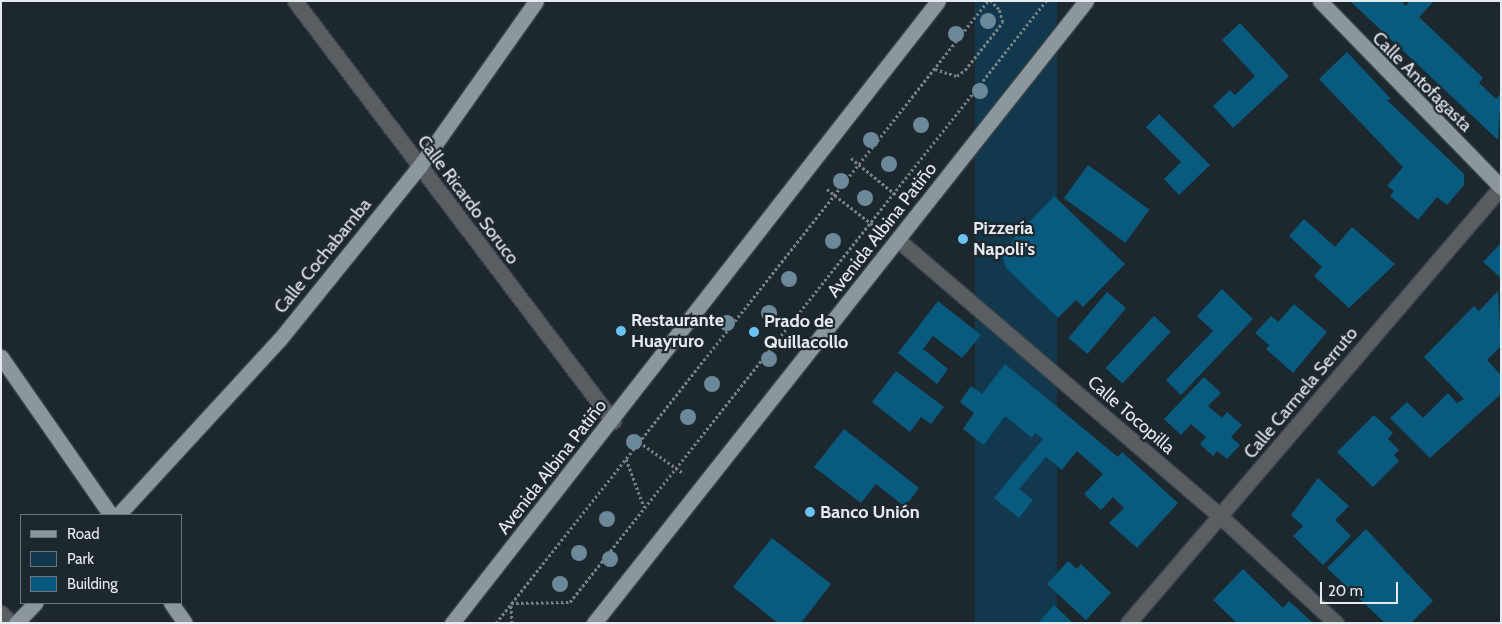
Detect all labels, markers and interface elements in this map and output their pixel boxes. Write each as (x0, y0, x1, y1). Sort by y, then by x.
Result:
street label: Calle Antofagasta (1368, 28, 1476, 136)
street label: Calle Ricardo Soruco (413, 131, 523, 269)
street label: Avenida Albina Patiño (823, 158, 941, 302)
street label: Calle Cochabamba (270, 194, 376, 318)
place label: Pizzería Napoli's (973, 218, 1035, 260)
marker: Pizzería Napoli's (957, 233, 969, 245)
place label: Restaurante Huayruro (631, 310, 724, 352)
place label: Prado de Quillacollo (764, 311, 848, 354)
street label: Calle Carmela Serruto (1240, 323, 1362, 463)
marker: Restaurante Huayruro (615, 325, 627, 337)
marker: Prado de Quillacollo (748, 326, 760, 338)
street label: Calle Tocopilla (1083, 371, 1179, 459)
street label: Avenida Albina Patiño (493, 395, 611, 539)
place label: Banco Unión (820, 501, 920, 523)
marker: Banco Unión (804, 506, 816, 518)
legend (20, 514, 182, 604)
text: Road (67, 525, 100, 543)
text: Park (67, 550, 94, 568)
scale bar (1322, 572, 1400, 604)
text: Building (67, 575, 118, 593)
text: 20 m (1328, 582, 1363, 600)

